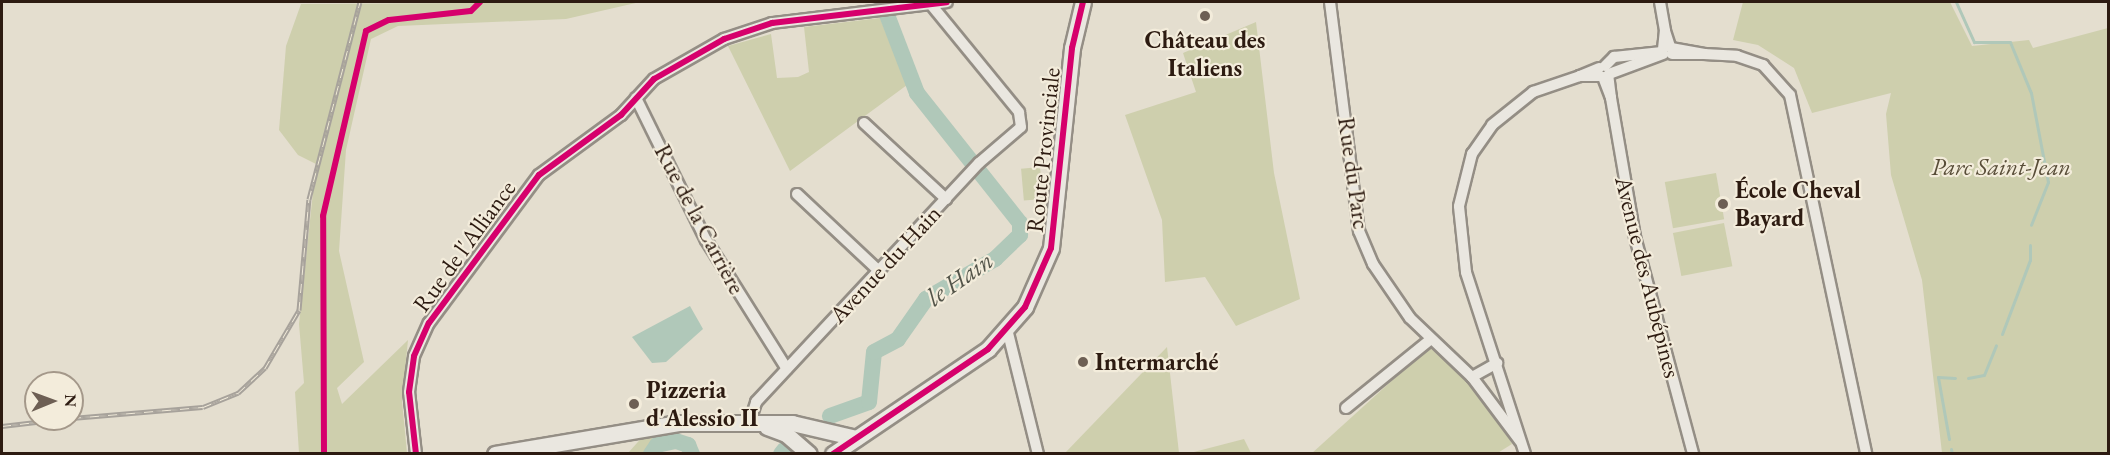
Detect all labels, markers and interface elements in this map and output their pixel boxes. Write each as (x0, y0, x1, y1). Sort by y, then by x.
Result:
marker: Château des Italiens (1198, 9, 1212, 23)
place label: Château des Italiens (1145, 26, 1265, 82)
street label: Route Provinciale (1020, 66, 1066, 234)
street label: Rue du Parc (1332, 115, 1376, 231)
street label: Rue de la Carrière (648, 139, 752, 299)
park label: Parc Saint-Jean (1931, 153, 2071, 181)
street label: Avenue des Aubépines (1609, 173, 1687, 381)
street label: Rue de l'Alliance (407, 175, 521, 317)
place label: École Cheval Bayard (1735, 176, 1861, 232)
marker: École Cheval Bayard (1716, 197, 1730, 211)
street label: Avenue du Hain (823, 199, 947, 329)
water label: le Hain (921, 245, 999, 313)
place label: Intermarché (1095, 348, 1218, 376)
marker: Intermarché (1076, 355, 1090, 369)
north arrow (24, 371, 84, 431)
place label: Pizzeria d'Alessio II (646, 376, 758, 432)
text: N (60, 394, 81, 407)
marker: Pizzeria d'Alessio II (627, 397, 641, 411)

